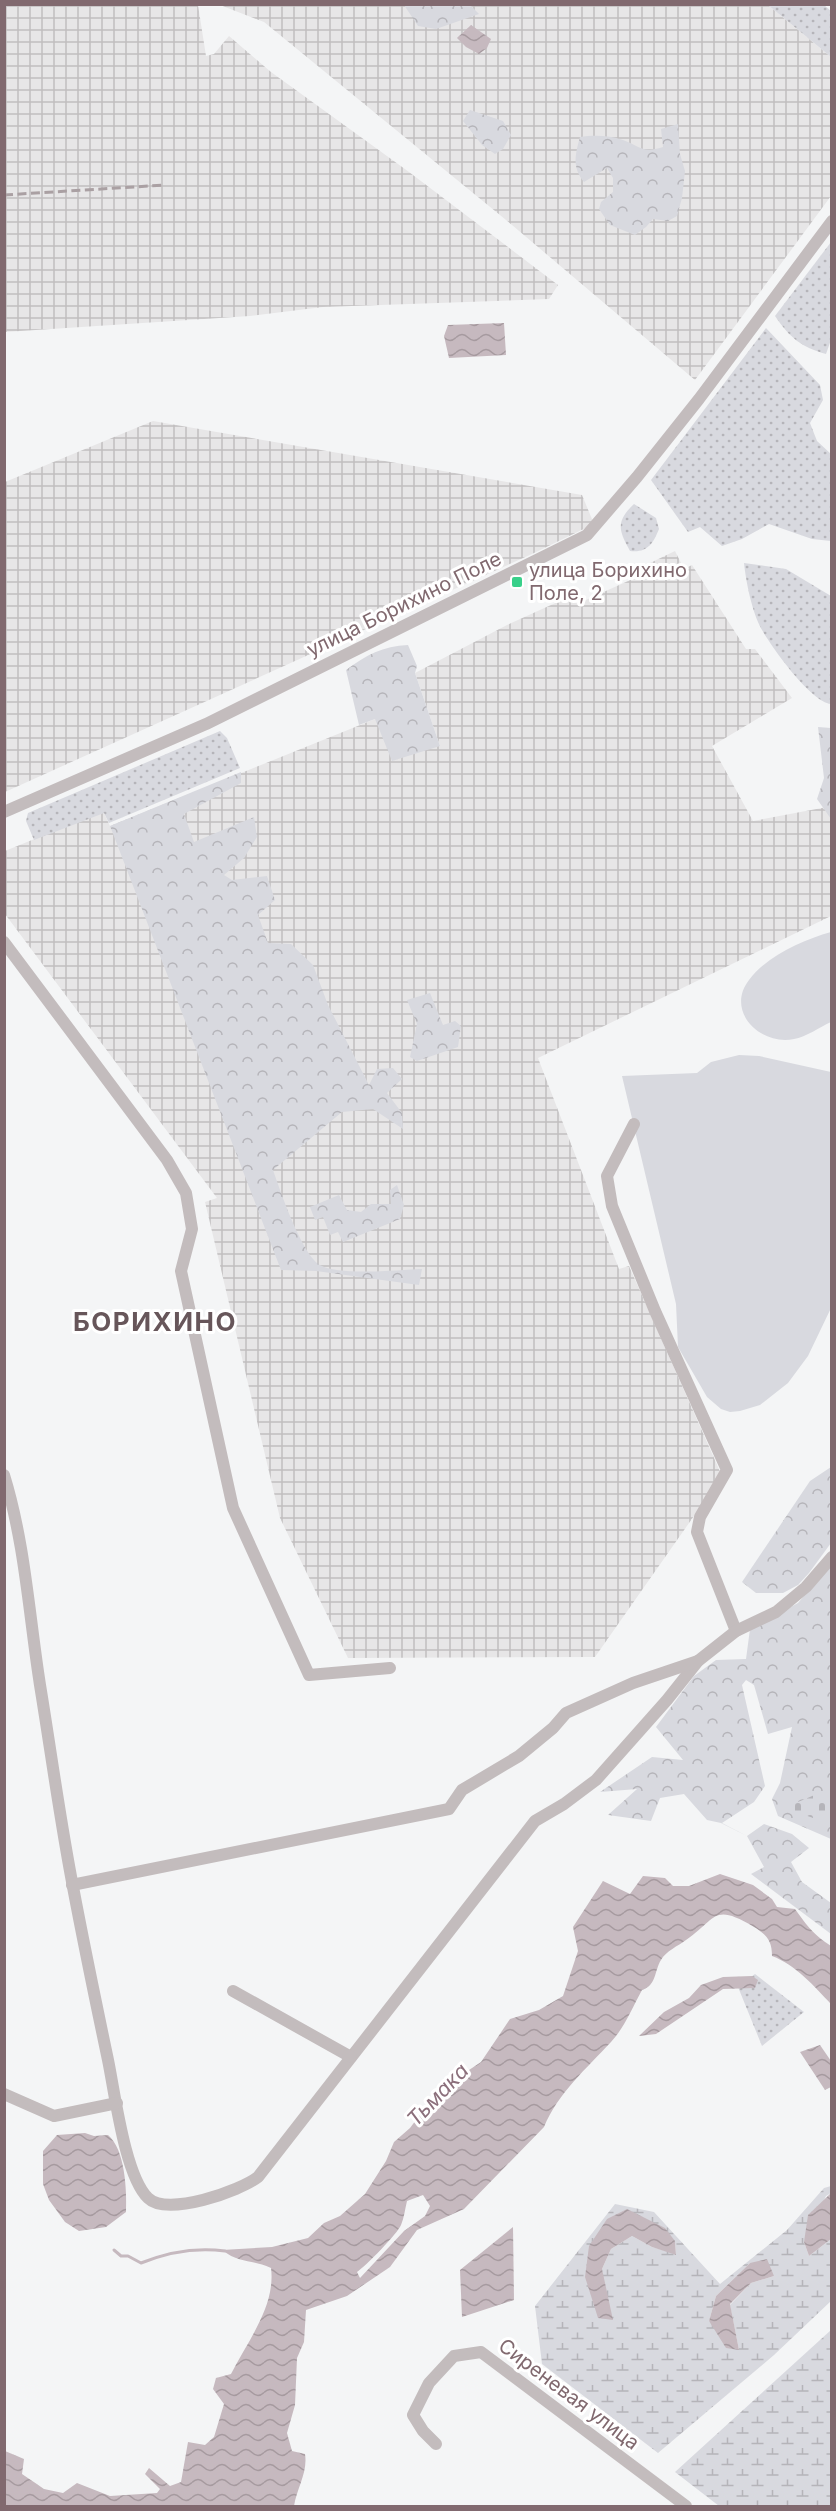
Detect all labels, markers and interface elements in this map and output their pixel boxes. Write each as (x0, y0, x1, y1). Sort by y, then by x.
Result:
street label: улица Борихино Поле (303, 546, 505, 662)
place label: улица Борихино Поле, 2 (529, 558, 687, 605)
marker: улица Борихино Поле, 2 (510, 575, 524, 589)
district label: БОРИХИНО (73, 1306, 237, 1337)
water label: Тьмака (402, 2058, 474, 2131)
street label: Сиреневая улица (494, 2333, 644, 2455)

